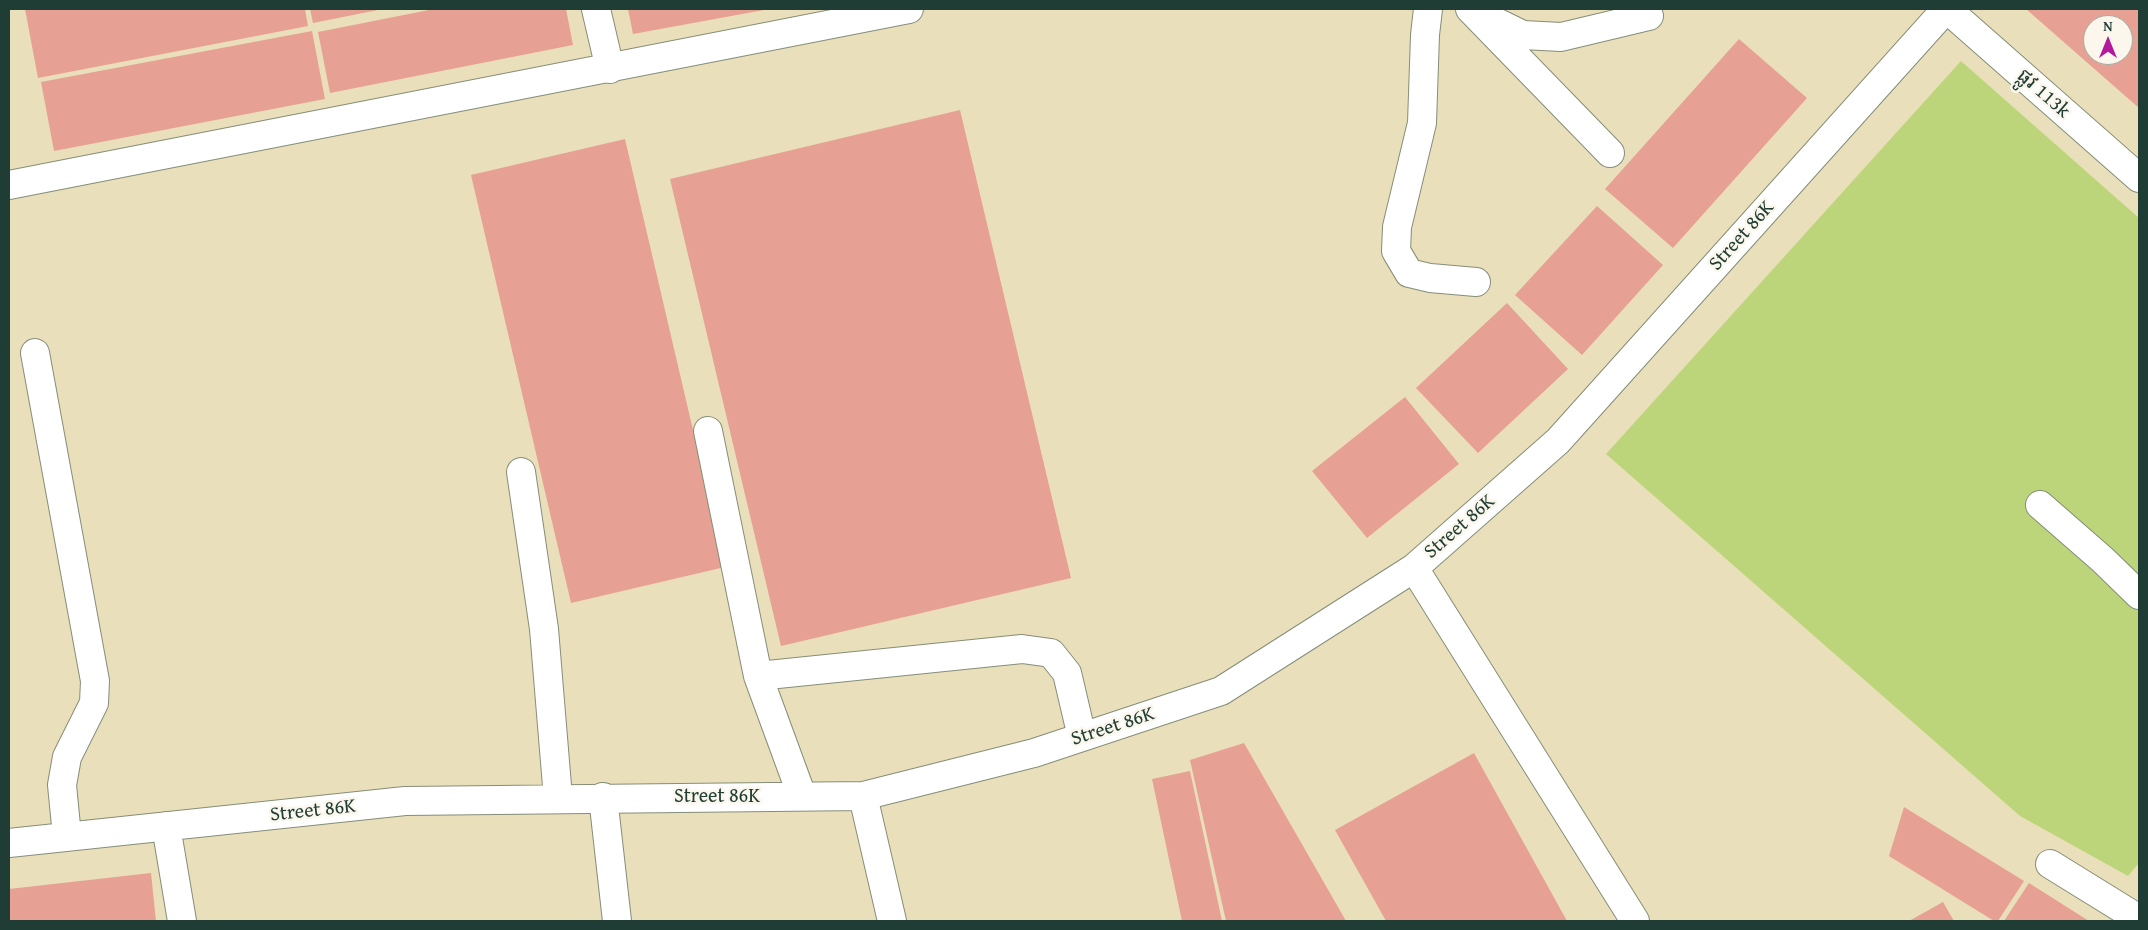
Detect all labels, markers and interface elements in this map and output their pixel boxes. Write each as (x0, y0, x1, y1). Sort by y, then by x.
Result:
north arrow (2083, 15, 2133, 65)
text: N (2103, 16, 2113, 36)
street label: ផ្លូវ 113k (2011, 64, 2075, 124)
street label: Street 86K (1704, 196, 1780, 276)
street label: Street 86K (1420, 490, 1500, 564)
street label: Street 86K (1068, 702, 1158, 752)
street label: Street 86K (674, 785, 760, 809)
street label: Street 86K (269, 795, 357, 827)

